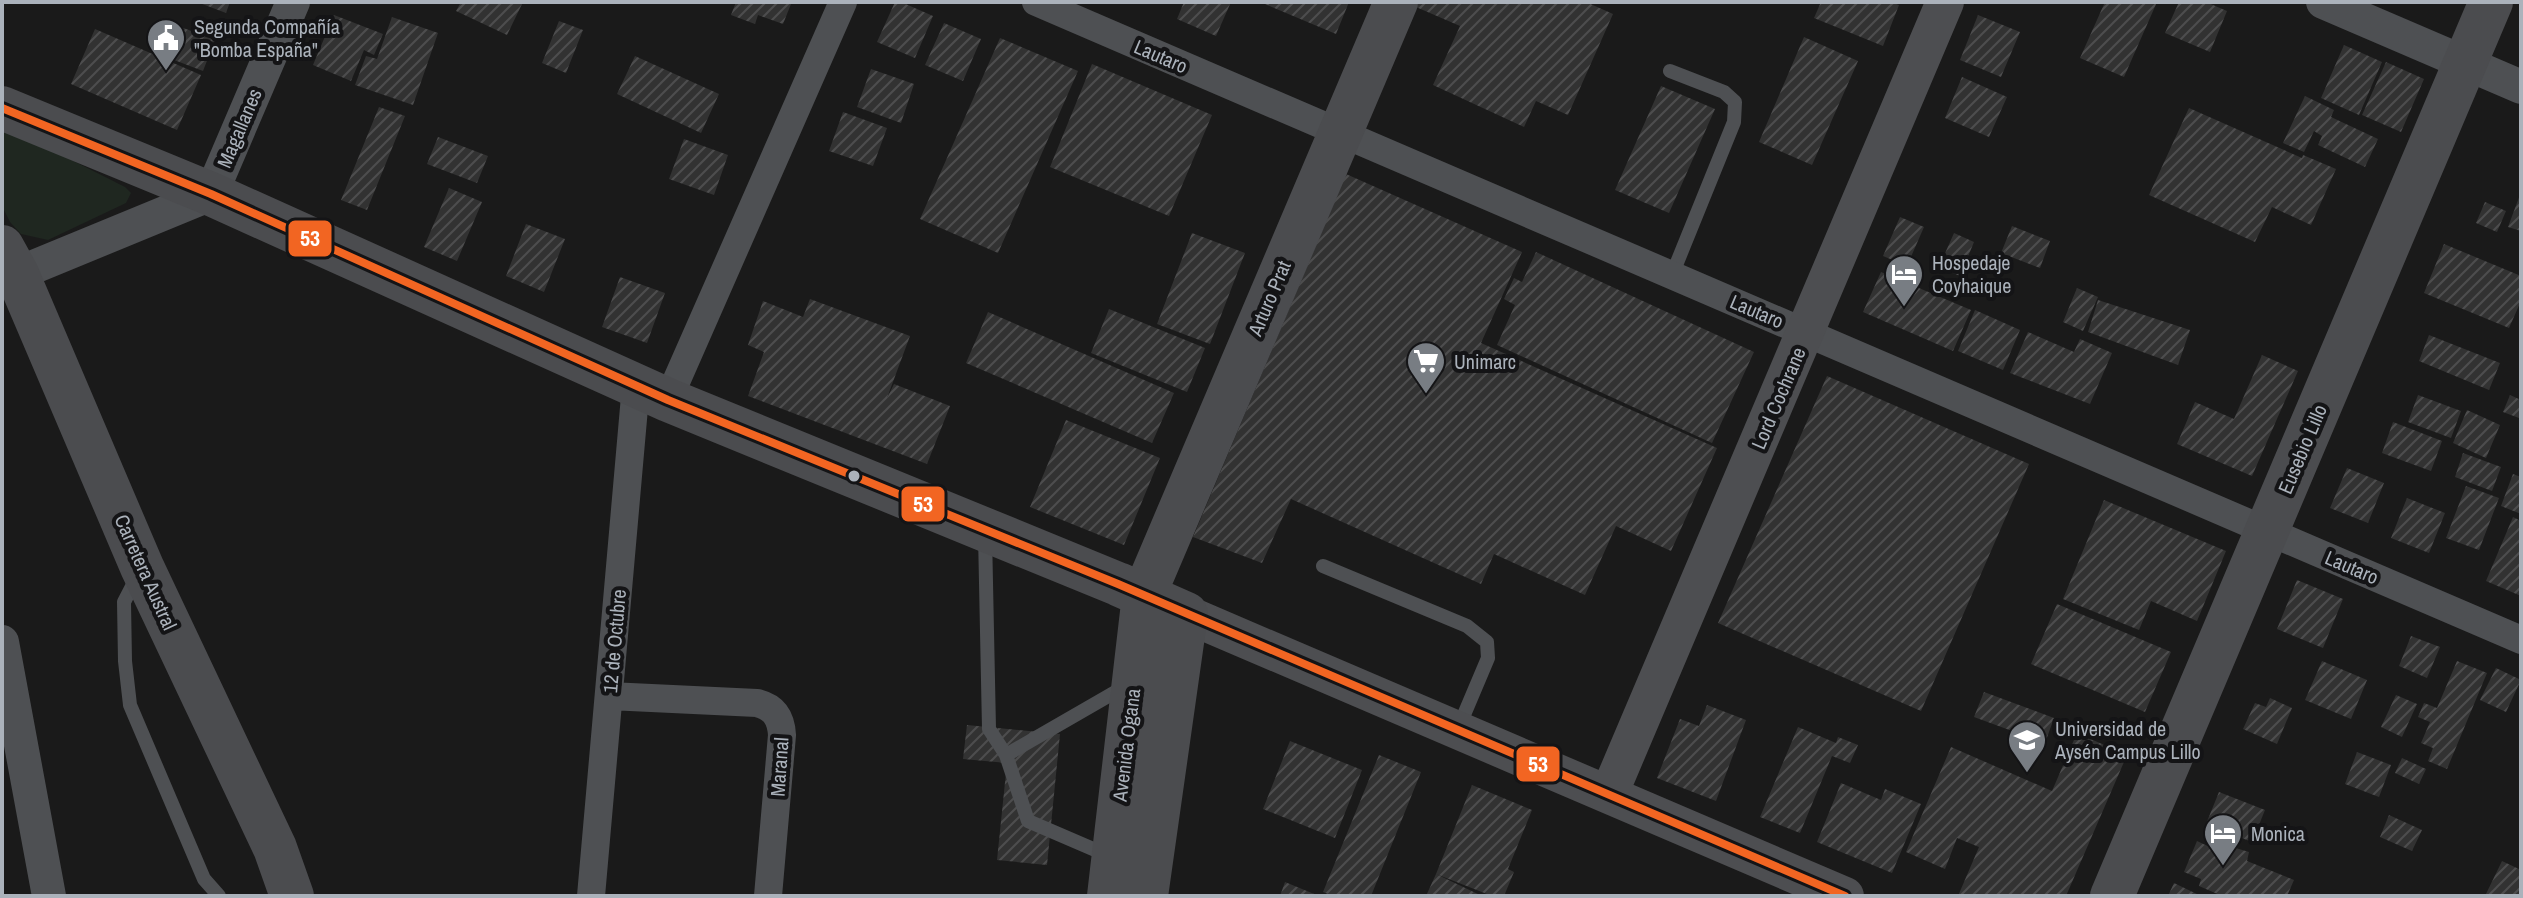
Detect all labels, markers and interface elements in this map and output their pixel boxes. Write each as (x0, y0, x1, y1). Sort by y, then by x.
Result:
place label: Segunda Compañía "Bomba España" (194, 13, 340, 63)
public building icon: Segunda Compañía "Bomba España" (145, 17, 187, 72)
street label: Lautaro (1130, 33, 1192, 79)
street label: Magallanes (210, 84, 268, 172)
line badge: 53 (287, 219, 333, 258)
text: 53 (300, 223, 320, 253)
place label: Hospedaje Coyhaique (1932, 249, 2011, 299)
hotel icon: Hospedaje Coyhaique (1883, 253, 1925, 308)
street label: Arturo Prat (1241, 256, 1297, 341)
street label: Lautaro (1726, 288, 1788, 334)
supermarket icon: Unimarc (1405, 340, 1447, 395)
street label: Lord Cochrane (1744, 343, 1812, 453)
place label: Unimarc (1454, 348, 1516, 375)
street label: Eusebio Lillo (2271, 400, 2333, 498)
unlabelled marker (846, 468, 862, 484)
line badge: 53 (900, 485, 946, 523)
text: 53 (913, 489, 933, 519)
street label: Carretera Austral (108, 510, 184, 634)
street label: Lautaro (2321, 544, 2383, 590)
street label: 12 de Octubre (596, 588, 632, 694)
street label: Avenida Ogana (1106, 687, 1146, 804)
place label: Universidad de Aysén Campus Lillo (2054, 715, 2201, 765)
school or university icon: Universidad de Aysén Campus Lillo (2006, 719, 2048, 774)
street label: Maranal (763, 737, 795, 797)
line badge: 53 (1515, 745, 1561, 783)
text: 53 (1528, 749, 1548, 779)
hotel icon: Monica (2202, 812, 2244, 867)
place label: Monica (2251, 820, 2305, 847)

